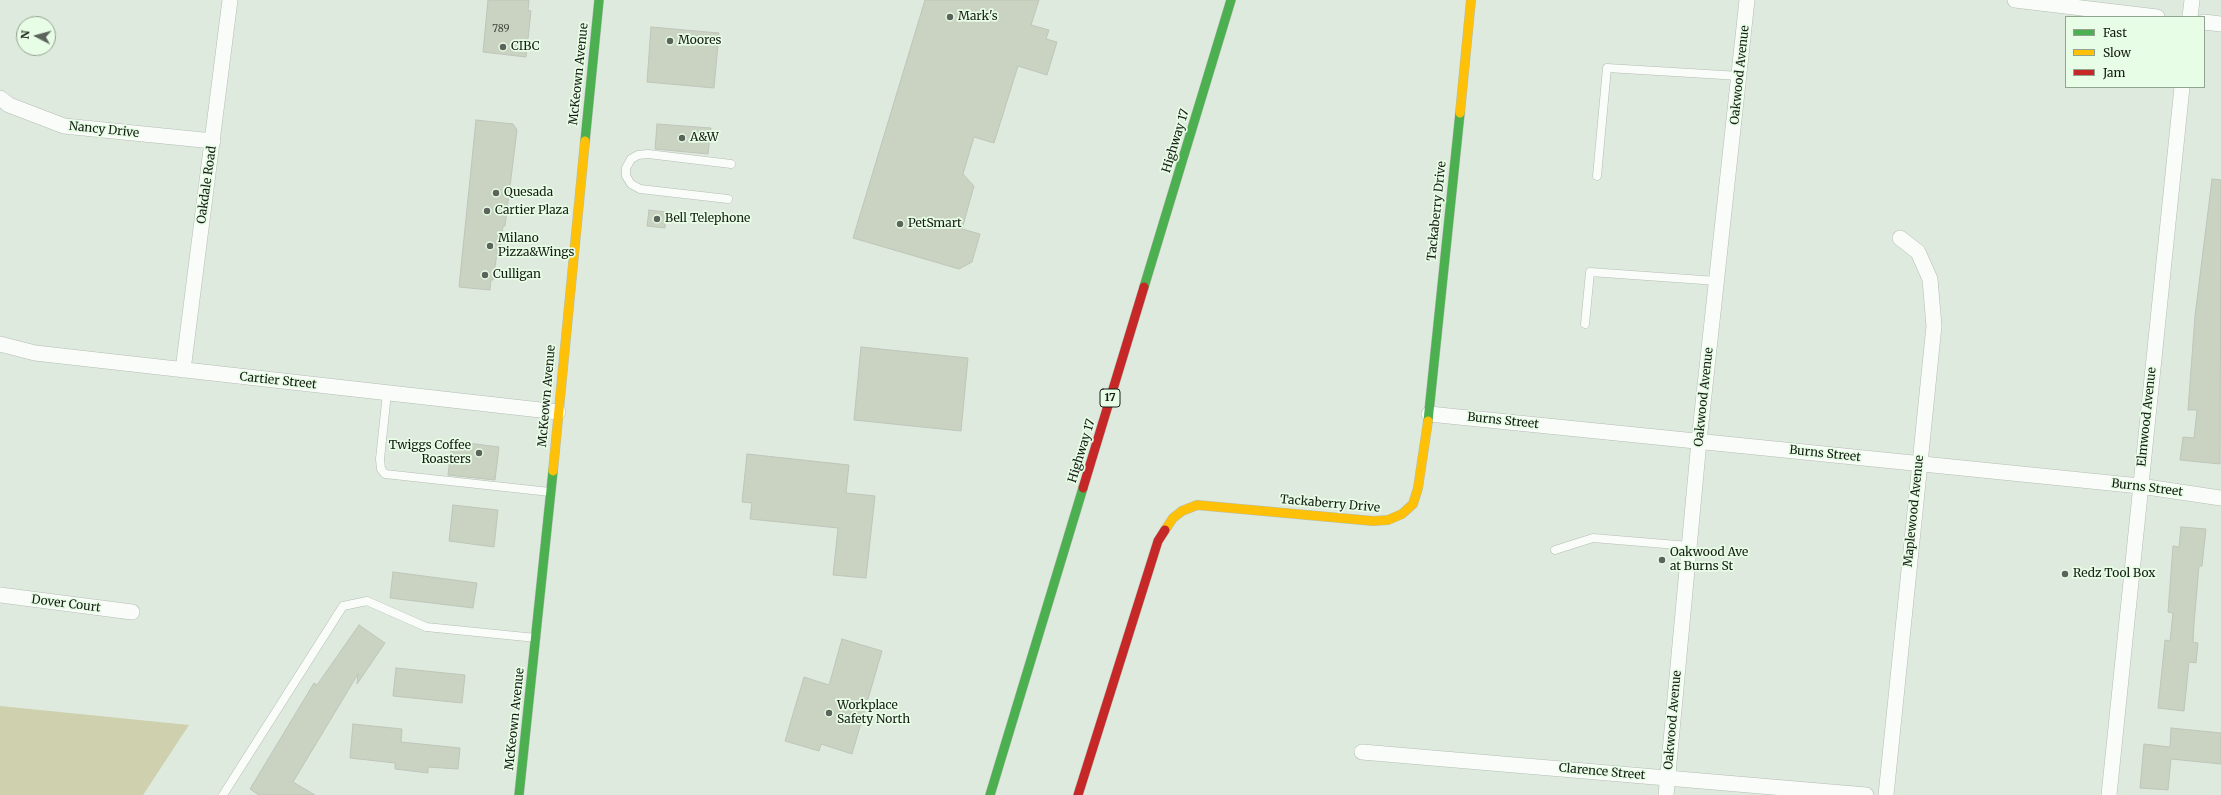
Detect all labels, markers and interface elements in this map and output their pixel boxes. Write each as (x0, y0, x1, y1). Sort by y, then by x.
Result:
place label: Mark's (958, 10, 998, 24)
marker: Mark's (945, 12, 955, 22)
north arrow (16, 16, 56, 56)
legend (2065, 16, 2205, 88)
street label: McKeown Avenue (566, 22, 592, 126)
house number: 789 (492, 23, 510, 35)
street label: Oakwood Avenue (1728, 25, 1752, 125)
text: Fast (2103, 25, 2127, 40)
text: N (18, 30, 32, 40)
place label: Moores (678, 34, 721, 48)
marker: Moores (665, 36, 675, 46)
place label: CIBC (511, 40, 540, 54)
marker: CIBC (498, 42, 508, 52)
text: Slow (2103, 45, 2131, 60)
text: Jam (2103, 65, 2125, 80)
street label: Highway 17 (1159, 107, 1193, 175)
street label: Nancy Drive (68, 119, 140, 141)
place label: A&W (690, 131, 719, 145)
marker: A&W (677, 133, 687, 143)
street label: Oakdale Road (194, 145, 220, 225)
street label: Tackaberry Drive (1425, 160, 1449, 262)
place label: Quesada (504, 186, 553, 200)
marker: Quesada (491, 188, 501, 198)
place label: Cartier Plaza (495, 204, 569, 218)
marker: Cartier Plaza (482, 206, 492, 216)
place label: Bell Telephone (665, 212, 750, 226)
marker: Bell Telephone (652, 214, 662, 224)
place label: PetSmart (908, 217, 962, 231)
marker: PetSmart (895, 219, 905, 229)
place label: Milano Pizza&Wings (498, 232, 574, 260)
marker: Milano Pizza&Wings (485, 241, 495, 251)
place label: Culligan (493, 268, 541, 282)
marker: Culligan (480, 270, 490, 280)
street label: McKeown Avenue (535, 344, 559, 448)
street label: Oakwood Avenue (1692, 347, 1716, 447)
street label: Elmwood Avenue (2135, 367, 2159, 467)
street label: Cartier Street (239, 370, 317, 392)
road number: 17 (1100, 389, 1120, 407)
street label: Burns Street (1466, 410, 1540, 432)
street label: Highway 17 (1065, 417, 1099, 485)
place label: Twiggs Coffee Roasters (389, 439, 471, 467)
street label: Burns Street (1788, 443, 1862, 465)
marker: Twiggs Coffee Roasters (474, 448, 484, 458)
street label: Maplewood Avenue (1901, 454, 1927, 568)
street label: Burns Street (2110, 476, 2184, 500)
street label: Tackaberry Drive (1279, 492, 1381, 516)
place label: Oakwood Ave at Burns St (1670, 546, 1748, 574)
marker: Oakwood Ave at Burns St (1657, 555, 1667, 565)
place label: Redz Tool Box (2073, 567, 2155, 581)
marker: Redz Tool Box (2060, 569, 2070, 579)
street label: Dover Court (31, 593, 101, 615)
street label: McKeown Avenue (502, 667, 528, 771)
street label: Oakwood Avenue (1661, 670, 1685, 770)
place label: Workplace Safety North (837, 699, 910, 727)
marker: Workplace Safety North (824, 708, 834, 718)
street label: Clarence Street (1558, 761, 1646, 783)

